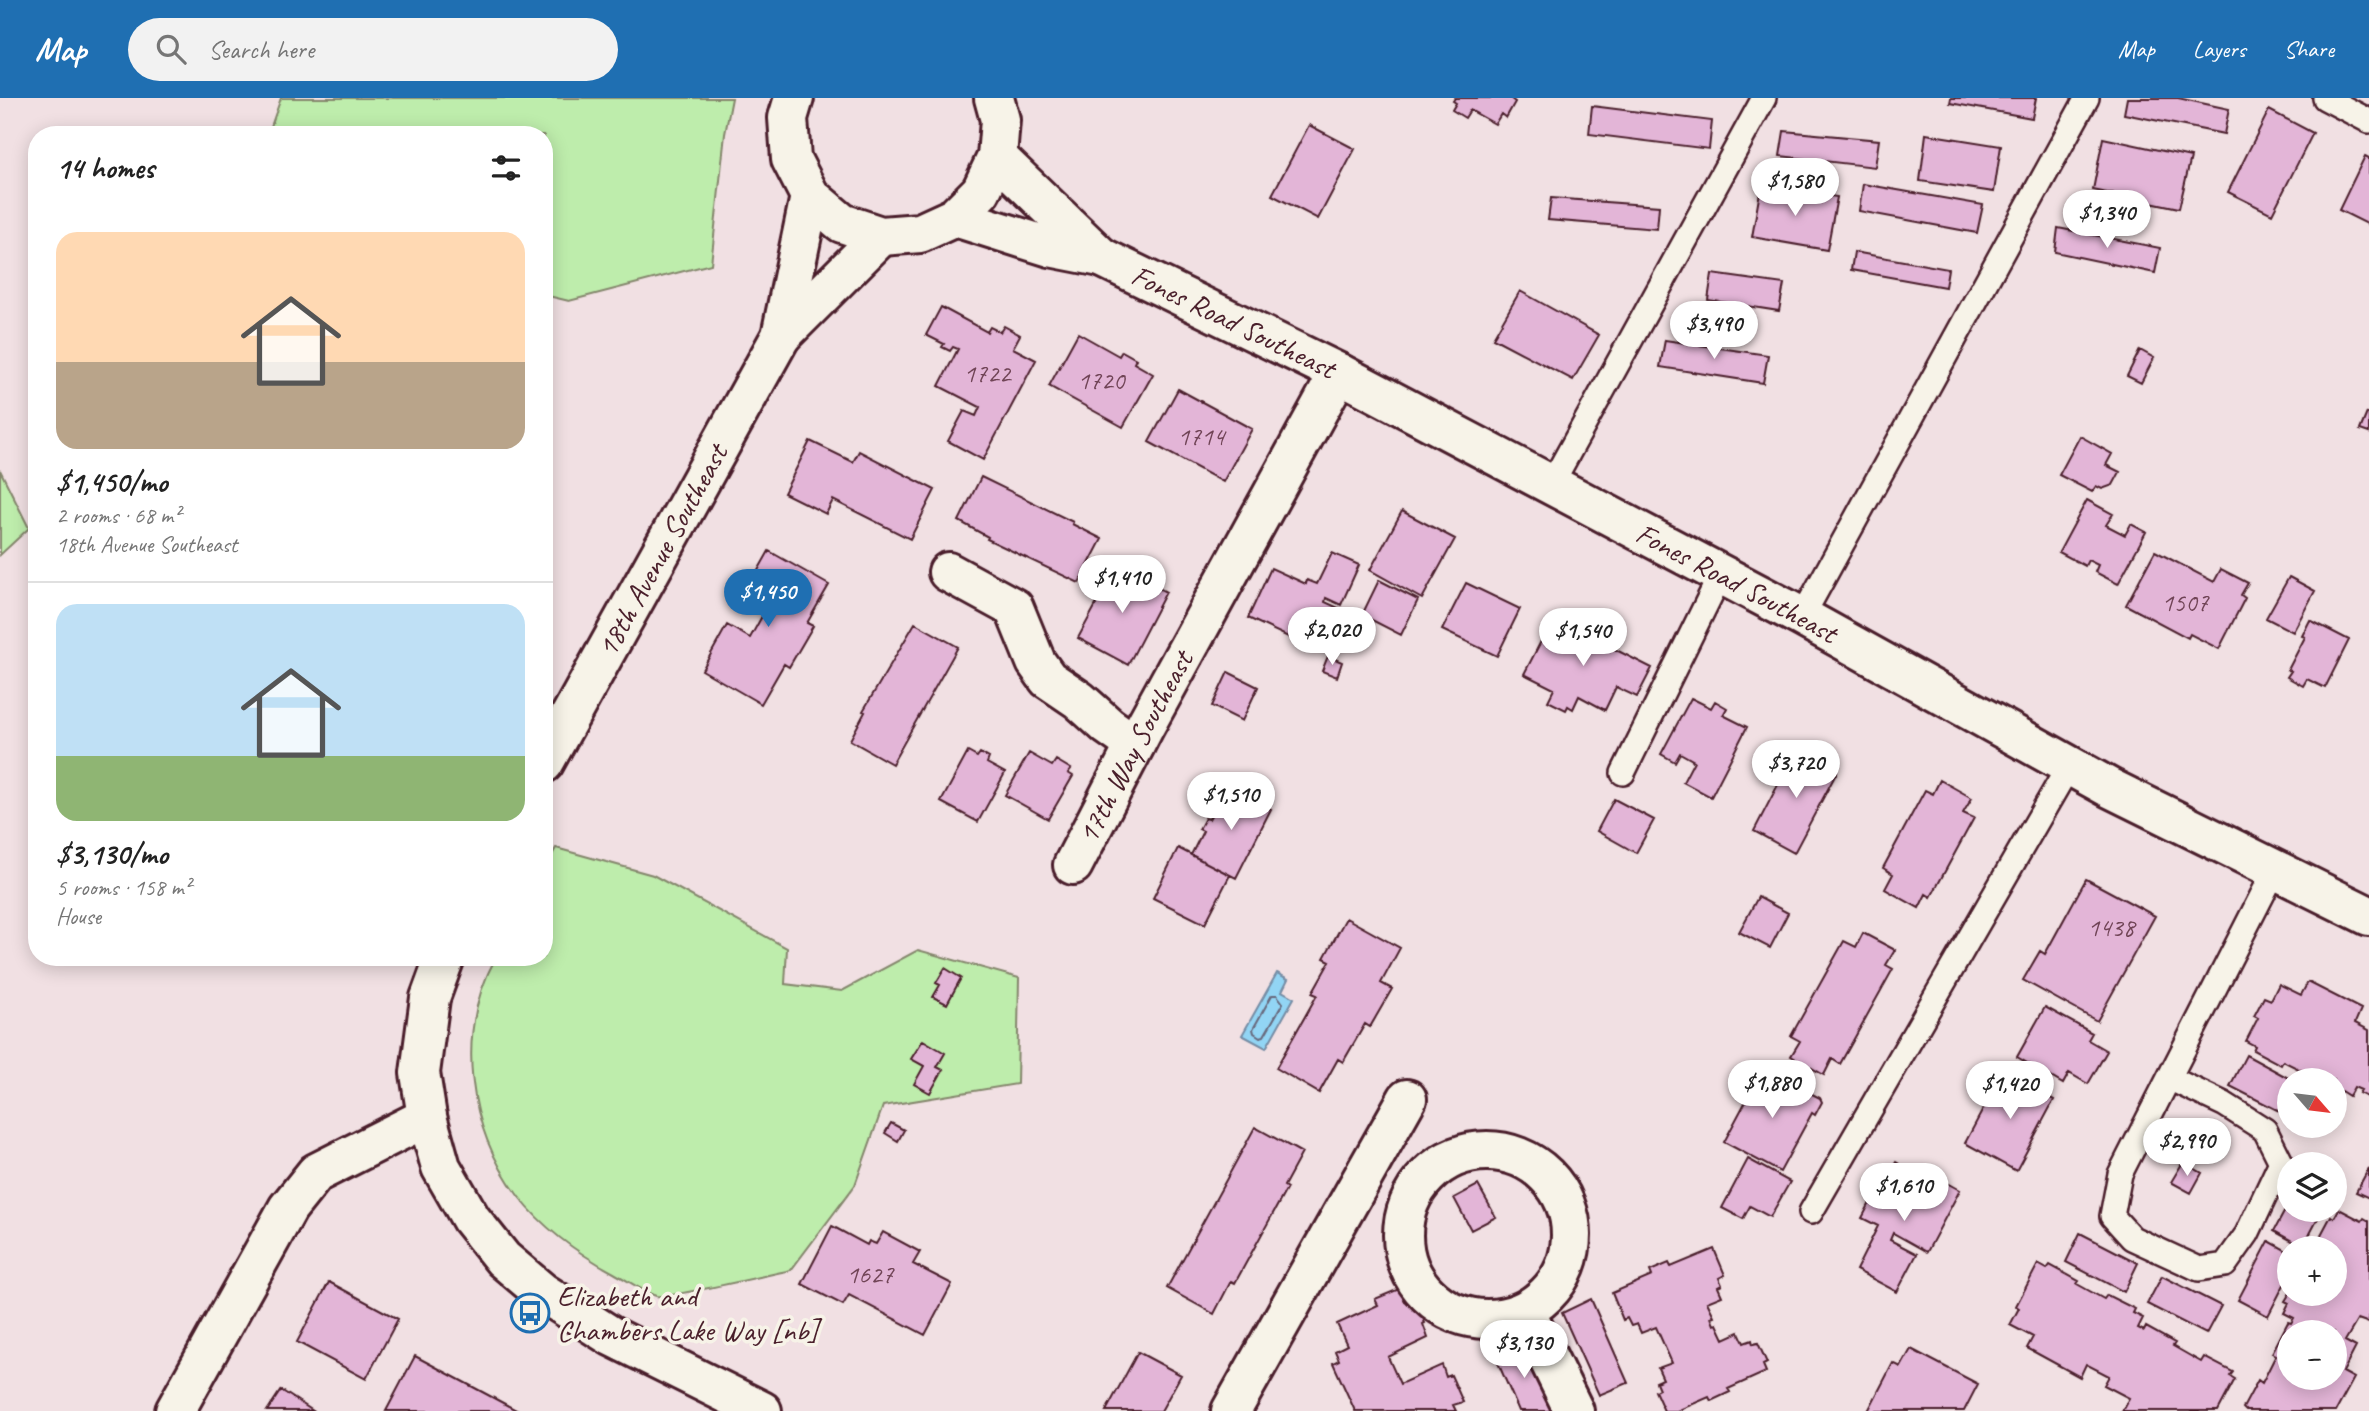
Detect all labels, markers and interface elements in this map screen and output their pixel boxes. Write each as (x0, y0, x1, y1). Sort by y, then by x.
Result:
search box (128, 18, 618, 81)
text: Map (35, 28, 86, 70)
icon: search (152, 30, 190, 68)
text: Search here (208, 33, 314, 66)
text: Map (2118, 34, 2155, 64)
text: Layers (2193, 34, 2246, 64)
text: Share (2284, 34, 2334, 64)
text: 14 homes (56, 149, 154, 187)
icon: filters (487, 149, 525, 187)
pin: $1,580 (1738, 158, 1852, 218)
text: $1,580 (1767, 166, 1823, 195)
pin: $1,340 (2050, 190, 2164, 250)
text: $1,340 (2079, 198, 2135, 227)
street label: Fones Road Southeast (1125, 256, 1344, 389)
icon: home (228, 278, 354, 404)
pin: $3,490 (1657, 302, 1771, 361)
text: $3,490 (1686, 309, 1742, 338)
house number: 1722 (964, 357, 1013, 390)
house number: 1720 (1078, 364, 1127, 397)
house number: 1714 (1178, 420, 1227, 453)
street label: 18th Avenue Southeast (588, 435, 737, 663)
text: $1,450/mo (56, 463, 167, 501)
text: 2 rooms · 68 m² (56, 501, 180, 530)
street label: Fones Road Southeast (1630, 514, 1847, 653)
text: 18th Avenue Southeast (56, 530, 237, 559)
pin: $1,410 (1065, 556, 1179, 615)
text: $1,410 (1094, 563, 1150, 592)
pin: $1,450 (711, 570, 825, 629)
text: $1,450 (740, 577, 796, 606)
house number: 1507 (2162, 586, 2210, 619)
pin: $2,020 (1275, 608, 1389, 667)
pin: $1,540 (1526, 608, 1640, 668)
text: $2,020 (1304, 615, 1360, 644)
text: $1,540 (1555, 616, 1611, 645)
street label: 17th Way Southeast (1069, 642, 1203, 850)
icon: home (228, 650, 354, 776)
pin: $3,720 (1739, 740, 1853, 800)
text: $3,720 (1768, 748, 1824, 777)
pin: $1,510 (1174, 772, 1288, 832)
text: $1,510 (1203, 780, 1259, 809)
text: $3,130/mo (56, 835, 168, 873)
text: 5 rooms · 158 m² (56, 873, 191, 902)
text: House (56, 902, 101, 931)
house number: 1438 (2088, 911, 2137, 944)
pin: $1,880 (1715, 1060, 1829, 1120)
pin: $1,420 (1953, 1062, 2067, 1121)
text: $1,880 (1744, 1068, 1800, 1097)
north arrow (2277, 1068, 2347, 1138)
map controls (2277, 1068, 2347, 1390)
text: $1,420 (1982, 1069, 2038, 1098)
pin: $2,990 (2130, 1118, 2244, 1178)
text: $2,990 (2159, 1126, 2215, 1155)
button: layers (2277, 1152, 2347, 1222)
pin: $1,610 (1847, 1164, 1961, 1223)
text: $1,610 (1876, 1171, 1932, 1200)
button: + (2277, 1236, 2347, 1306)
house number: 1627 (847, 1258, 895, 1291)
place label: Elizabeth and Chambers Lake Way [nb] (557, 1277, 823, 1349)
bus stop icon: Elizabeth and Chambers Lake Way [nb] (509, 1292, 551, 1334)
pin: $3,130 (1467, 1320, 1581, 1380)
button: − (2277, 1320, 2347, 1390)
text: $3,130 (1496, 1328, 1552, 1357)

